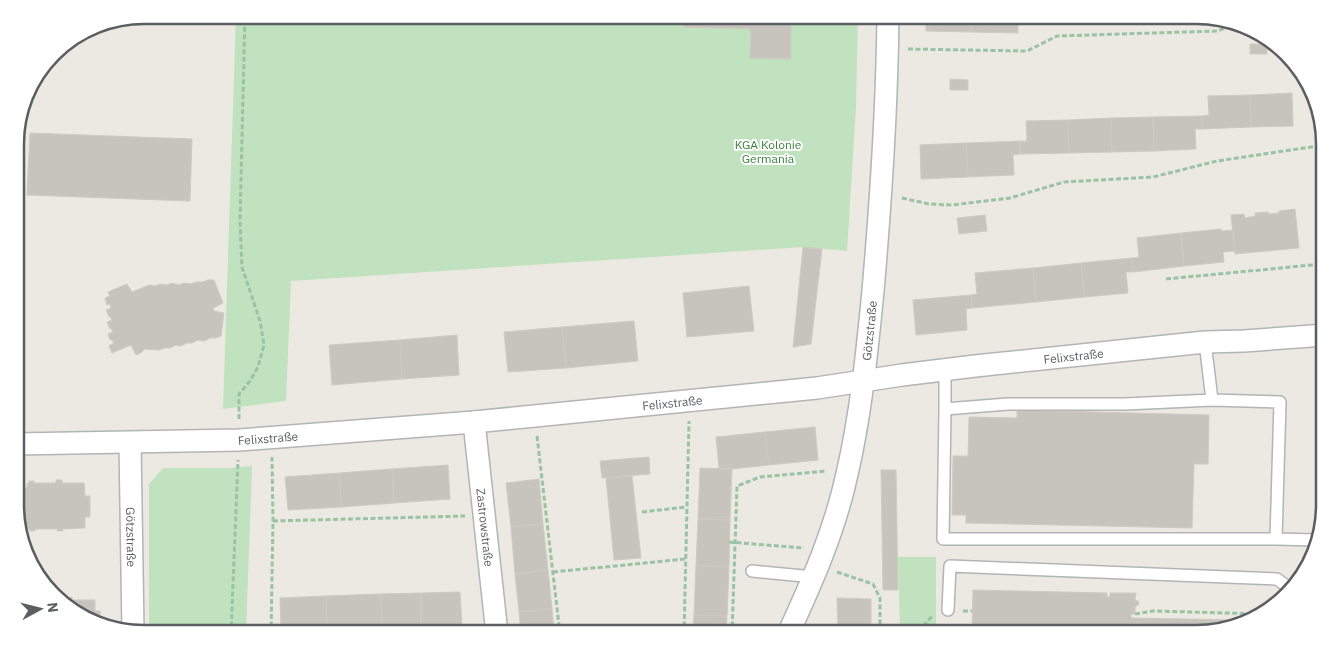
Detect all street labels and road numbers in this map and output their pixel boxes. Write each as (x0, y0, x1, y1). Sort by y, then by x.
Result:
street label: Götzstraße (858, 300, 880, 361)
street label: Felixstraße (1043, 345, 1105, 366)
street label: Felixstraße (642, 392, 703, 413)
street label: Felixstraße (237, 428, 299, 448)
street label: Zastrowstraße (474, 487, 497, 568)
street label: Götzstraße (124, 507, 139, 567)

